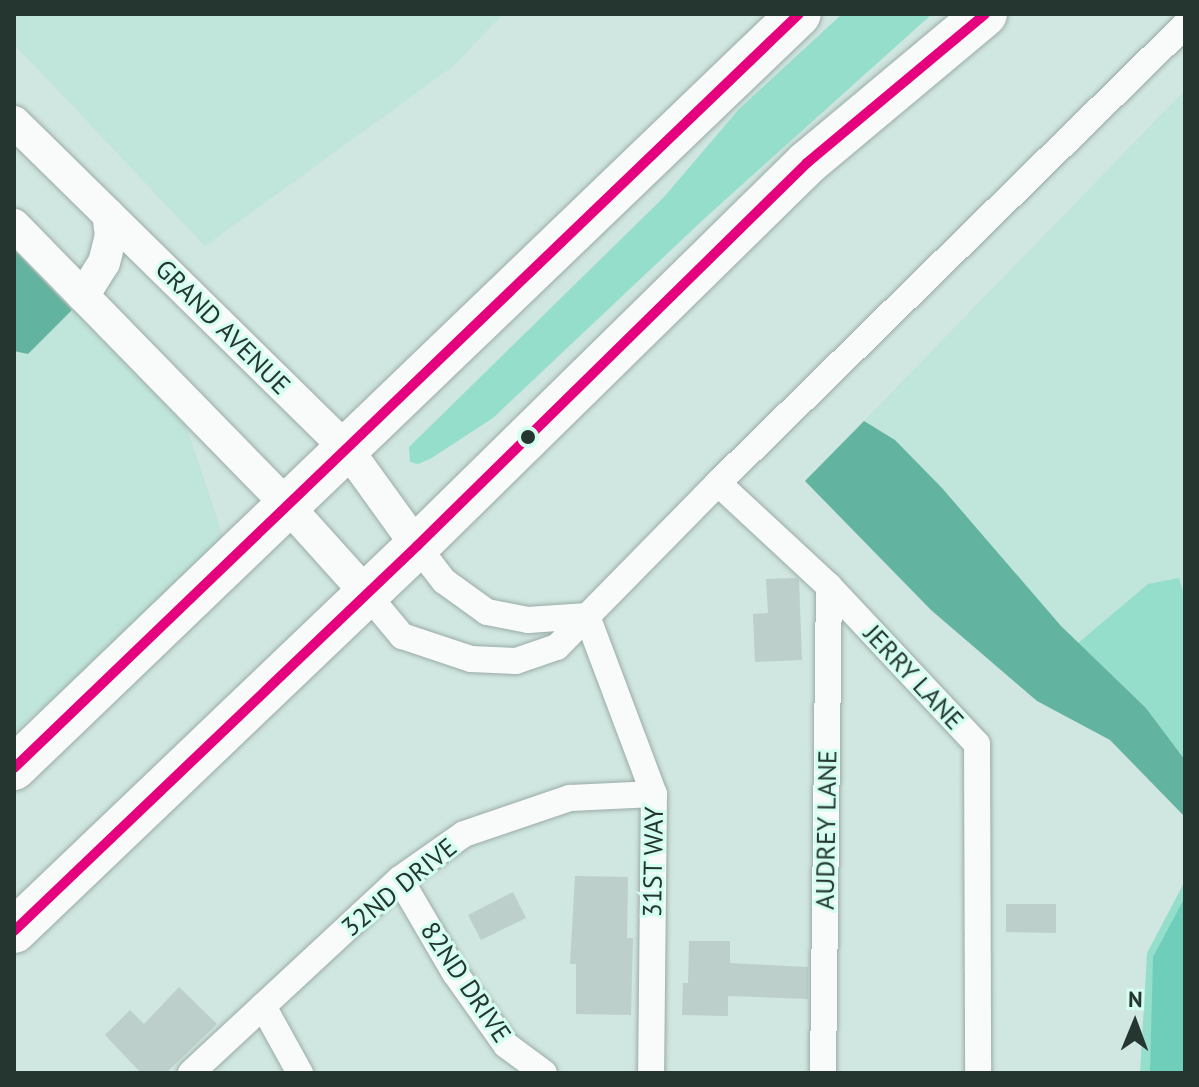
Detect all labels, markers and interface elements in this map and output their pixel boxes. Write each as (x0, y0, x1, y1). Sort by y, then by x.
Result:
street label: GRAND AVENUE (149, 253, 297, 401)
unlabelled marker (520, 429, 536, 445)
street label: JERRY LANE (857, 618, 971, 736)
street label: AUDREY LANE (809, 750, 843, 910)
street label: 31ST WAY (636, 806, 670, 918)
street label: 32ND DRIVE (335, 831, 463, 943)
street label: 82ND DRIVE (414, 916, 518, 1048)
north arrow (1095, 983, 1175, 1063)
text: N (1128, 985, 1143, 1013)

